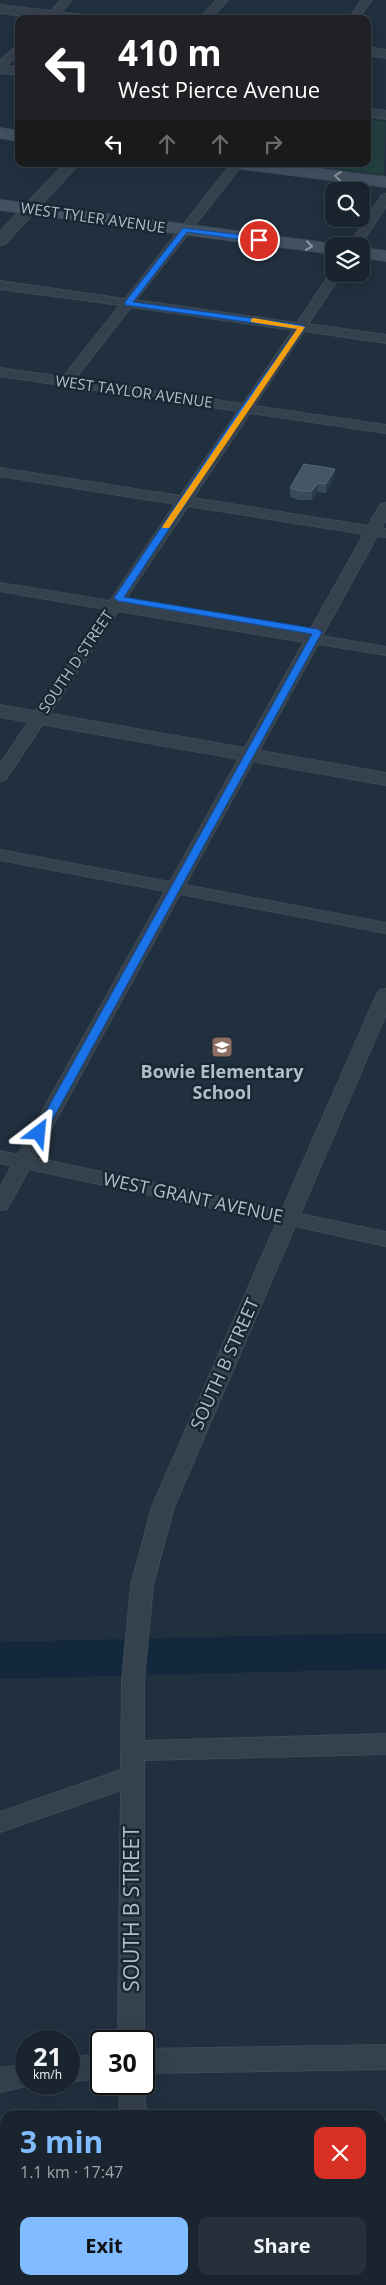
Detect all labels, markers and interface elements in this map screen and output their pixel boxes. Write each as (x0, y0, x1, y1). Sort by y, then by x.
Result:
text: 410 m (118, 29, 222, 76)
icon: left (35, 35, 100, 100)
text: West Pierce Avenue (118, 74, 320, 104)
icon: left (100, 130, 128, 158)
icon: ahead (153, 130, 181, 158)
icon: ahead (206, 130, 234, 158)
icon: right (259, 130, 287, 158)
one-way arrow (333, 171, 341, 182)
map controls (325, 182, 370, 282)
button: search (325, 182, 370, 227)
street label: WEST TYLER AVENUE (20, 197, 167, 237)
pin (238, 219, 280, 261)
icon: arrive (245, 226, 273, 254)
button: layers (325, 237, 370, 282)
one-way arrow (305, 240, 313, 251)
street label: WEST TAYLOR AVENUE (54, 370, 214, 412)
street label: SOUTH D STREET (33, 606, 117, 717)
school or university icon: Bowie Elementary School (210, 1035, 234, 1059)
place label: Bowie Elementary School (141, 1059, 304, 1104)
position arrow (12, 1106, 64, 1158)
street label: WEST GRANT AVENUE (101, 1166, 286, 1228)
street label: SOUTH B STREET (184, 1294, 264, 1433)
street label: SOUTH B STREET (117, 1826, 145, 1992)
speed limit sign: 30 (90, 2030, 155, 2095)
text: 21 (33, 2039, 62, 2073)
text: km/h (33, 2066, 62, 2083)
text: 3 min (20, 2121, 103, 2162)
button: close (314, 2127, 366, 2179)
text: 1.1 km · 17:47 (20, 2161, 123, 2183)
button: Exit (20, 2217, 188, 2275)
button: Share (198, 2217, 366, 2275)

